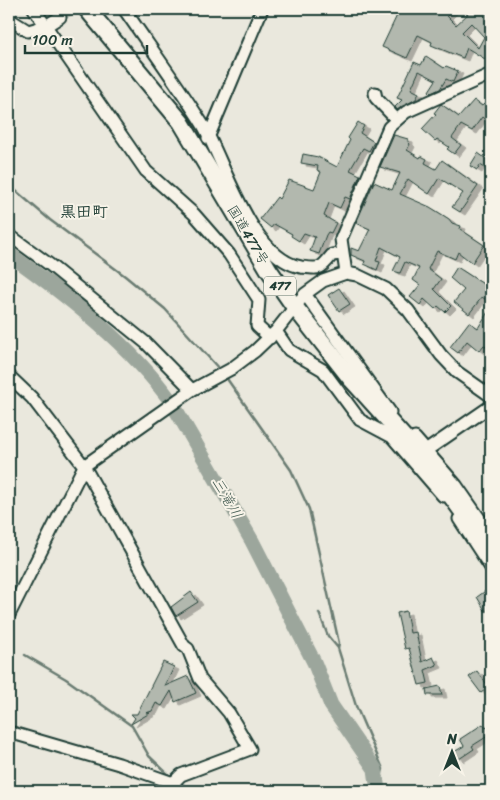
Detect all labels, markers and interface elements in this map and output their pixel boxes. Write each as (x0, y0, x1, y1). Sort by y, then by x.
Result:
scale bar (25, 22, 148, 54)
text: 100 m (32, 27, 73, 53)
district label: 黒田町 (60, 197, 108, 226)
street label: 国道477号 (220, 200, 276, 270)
road number: 477 (264, 276, 296, 296)
water label: 三滝川 (204, 472, 250, 524)
text: N (446, 727, 457, 752)
north arrow (428, 728, 478, 778)

